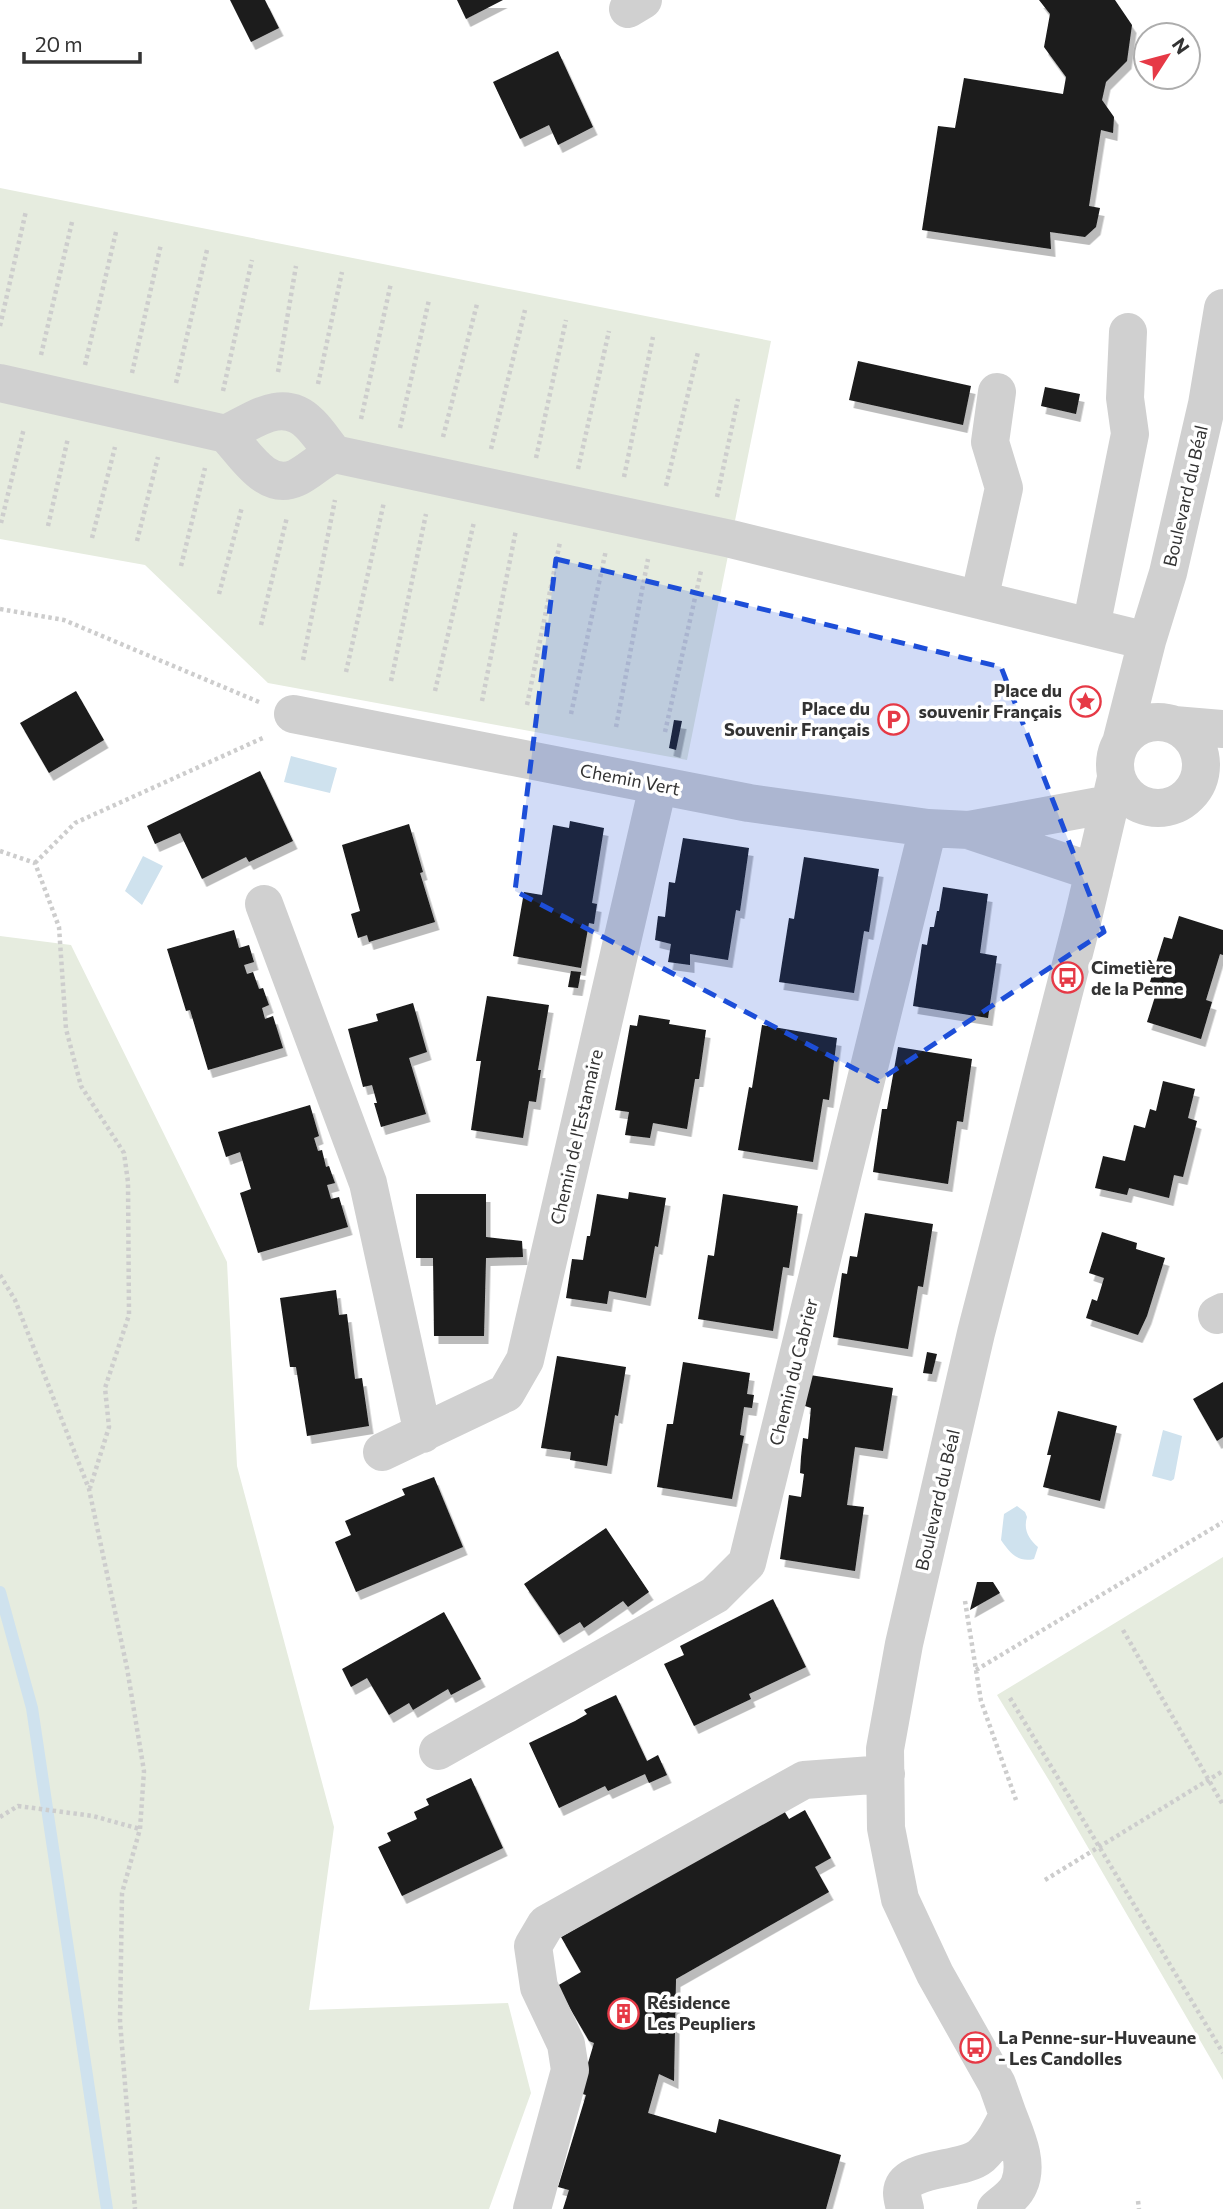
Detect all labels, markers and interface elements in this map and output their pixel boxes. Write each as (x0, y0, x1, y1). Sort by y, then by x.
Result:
scale bar (24, 21, 140, 65)
north arrow (1132, 21, 1202, 91)
text: 20 m (35, 31, 83, 56)
text: N (1168, 33, 1195, 58)
street label: Boulevard du Béal (1158, 423, 1212, 569)
place label: Place du souvenir Français (918, 679, 1062, 722)
place icon: Place du souvenir Français (1068, 684, 1102, 718)
place label: Place du Souvenir Français (724, 697, 870, 740)
parking icon: Place du Souvenir Français (876, 702, 910, 736)
street label: Chemin Vert (578, 759, 682, 799)
place label: Cimetière de la Penne (1091, 956, 1184, 999)
bus stop icon: Cimetière de la Penne (1051, 961, 1085, 995)
street label: Chemin de l'Estamaire (545, 1047, 607, 1227)
street label: Chemin du Cabrier (764, 1296, 822, 1448)
street label: Boulevard du Béal (910, 1427, 964, 1573)
place label: Résidence Les Peupliers (647, 1991, 756, 2034)
building icon: Résidence Les Peupliers (607, 1996, 641, 2030)
place label: La Penne-sur-Huveaune - Les Candolles (998, 2026, 1196, 2069)
bus stop icon: La Penne-sur-Huveaune - Les Candolles (958, 2031, 992, 2065)

